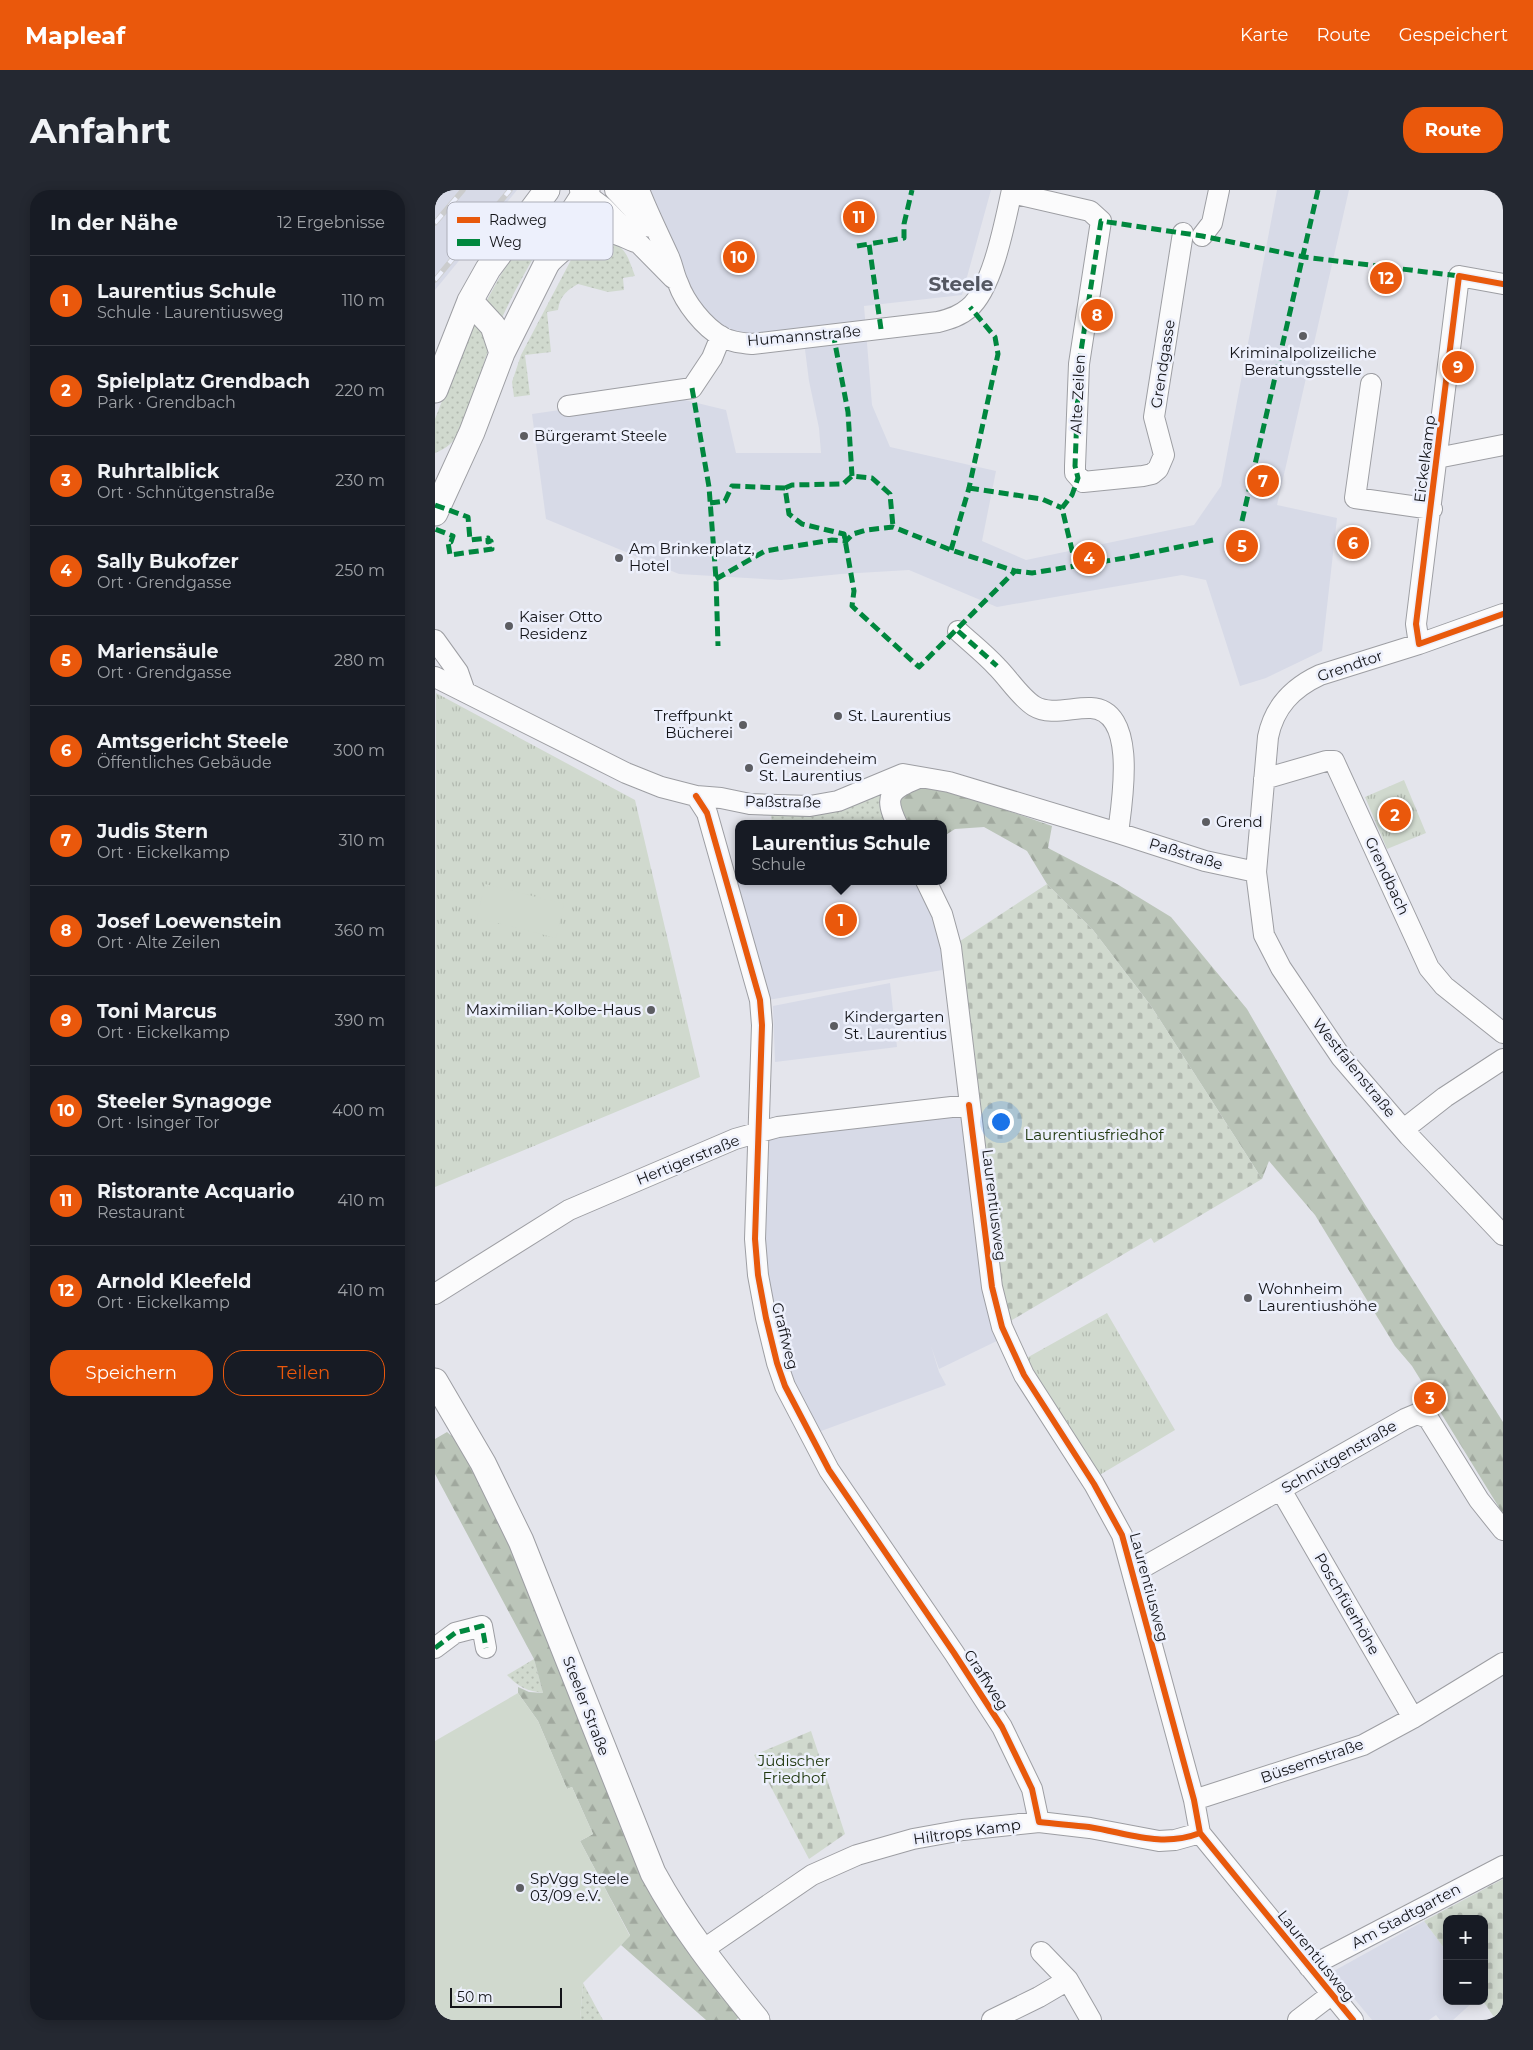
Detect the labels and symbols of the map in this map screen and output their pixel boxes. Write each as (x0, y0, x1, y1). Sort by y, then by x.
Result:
pin: 11 (843, 198, 875, 236)
legend (447, 202, 613, 260)
text: Radweg (489, 211, 547, 229)
text: Weg (489, 233, 522, 251)
pin: 10 (723, 238, 755, 276)
pin: 12 (1370, 259, 1402, 297)
district label: Steele (928, 272, 994, 296)
pin: 8 (1081, 296, 1113, 334)
street label: Grendgasse (1146, 318, 1179, 410)
street label: Humannstraße (746, 321, 862, 350)
marker: Kriminalpolizeiliche Beratungsstelle (1297, 330, 1309, 342)
place label: Kriminalpolizeiliche Beratungsstelle (1229, 343, 1377, 379)
pin: 9 (1442, 348, 1474, 386)
street label: Alte Zeilen (1066, 354, 1089, 434)
street label: Eickelkamp (1410, 414, 1439, 504)
place label: Bürgeramt Steele (534, 426, 667, 445)
marker: Bürgeramt Steele (518, 430, 530, 442)
pin: 7 (1247, 462, 1279, 500)
pin: 6 (1337, 524, 1369, 562)
pin: 5 (1226, 527, 1258, 565)
place label: Am Brinkerplatz, Hotel (629, 539, 755, 575)
pin: 4 (1073, 539, 1105, 577)
marker: Am Brinkerplatz, Hotel (613, 552, 625, 564)
place label: Kaiser Otto Residenz (519, 607, 602, 643)
marker: Kaiser Otto Residenz (503, 620, 515, 632)
street label: Grendtor (1315, 645, 1385, 686)
place label: Treffpunkt Bücherei (654, 706, 733, 742)
place label: St. Laurentius (848, 706, 951, 725)
marker: St. Laurentius (832, 710, 844, 722)
marker: Treffpunkt Bücherei (737, 719, 749, 731)
place label: Gemeindeheim St. Laurentius (759, 749, 877, 785)
marker: Gemeindeheim St. Laurentius (743, 762, 755, 774)
street label: Paßstraße (745, 791, 821, 812)
pin: 2 (1379, 796, 1411, 834)
place label: Grend (1216, 812, 1263, 831)
marker: Grend (1200, 816, 1212, 828)
street label: Paßstraße (1147, 833, 1225, 874)
street label: Grendbach (1361, 834, 1414, 918)
pin: 1 (825, 901, 857, 939)
place label: Maximilian-Kolbe-Haus (466, 1000, 641, 1019)
marker: Maximilian-Kolbe-Haus (645, 1004, 657, 1016)
place label: Kindergarten St. Laurentius (844, 1007, 947, 1043)
street label: Westfalenstraße (1309, 1014, 1400, 1121)
marker: Kindergarten St. Laurentius (828, 1020, 840, 1032)
your location (988, 1109, 1014, 1135)
park label: Laurentiusfriedhof (1024, 1125, 1165, 1144)
street label: Hertigerstraße (633, 1130, 742, 1189)
street label: Laurentiusweg (978, 1148, 1011, 1262)
place label: Wohnheim Laurentiushöhe (1258, 1279, 1377, 1315)
marker: Wohnheim Laurentiushöhe (1242, 1292, 1254, 1304)
street label: Graffweg (768, 1300, 803, 1371)
pin: 3 (1414, 1379, 1446, 1417)
street label: Schnütgenstraße (1278, 1416, 1400, 1497)
street label: Laurentiusweg (1126, 1530, 1173, 1644)
street label: Poschfüerhöhe (1311, 1549, 1384, 1658)
street label: Graffweg (960, 1646, 1013, 1714)
street label: Steeler Straße (559, 1653, 614, 1758)
street label: Büssemstraße (1258, 1734, 1366, 1787)
park label: Jüdischer Friedhof (757, 1751, 830, 1787)
street label: Hiltrops Kamp (912, 1815, 1022, 1848)
place label: SpVgg Steele 03/09 e.V. (530, 1869, 629, 1905)
street label: Am Stadtgarten (1348, 1879, 1464, 1952)
marker: SpVgg Steele 03/09 e.V. (514, 1882, 526, 1894)
street label: Laurentiusweg (1274, 1906, 1359, 2005)
scale bar (450, 1985, 563, 2008)

